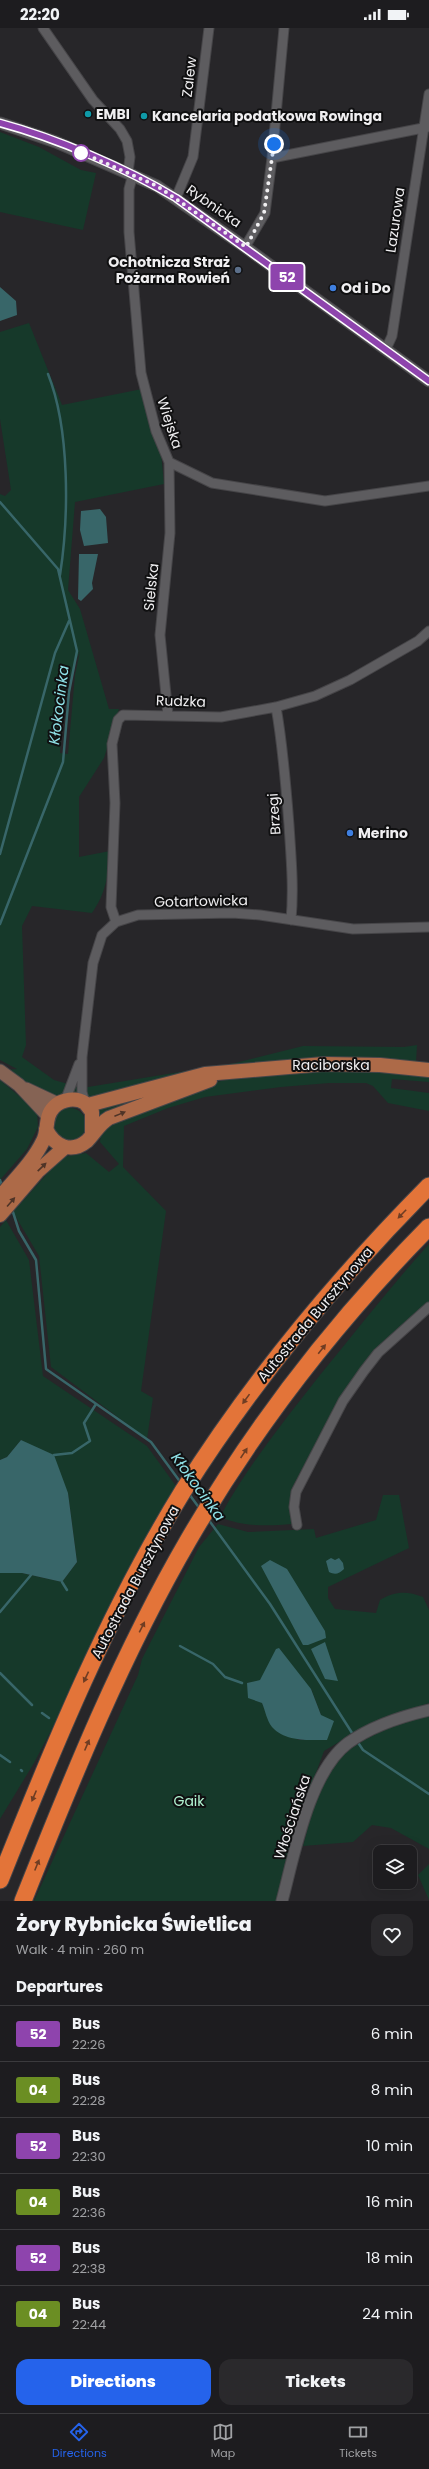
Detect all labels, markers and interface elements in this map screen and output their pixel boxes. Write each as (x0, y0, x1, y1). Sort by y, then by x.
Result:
text: 22:20 (20, 4, 60, 25)
street label: Zalew (177, 55, 201, 98)
place label: EMBI (96, 104, 130, 124)
place label: Kancelaria podatkowa Rowinga (152, 106, 382, 126)
marker: EMBI (83, 109, 93, 119)
marker: Kancelaria podatkowa Rowinga (139, 111, 149, 121)
your location (264, 134, 284, 154)
unlabelled marker (72, 144, 90, 162)
street label: Rybnicka (182, 180, 246, 232)
street label: Lazurowa (381, 186, 409, 254)
place label: Ochotnicza Straż Pożarna Rowień (108, 252, 230, 288)
line badge: 52 (269, 264, 305, 290)
marker: Ochotnicza Straż Pożarna Rowień (233, 265, 243, 275)
text: 52 (278, 267, 296, 287)
place label: Od i Do (341, 278, 391, 298)
marker: Od i Do (328, 283, 338, 293)
street label: Wiejska (152, 395, 188, 451)
street label: Sielska (139, 562, 163, 612)
water label: Kłokocinka (43, 664, 74, 746)
street label: Rudzka (156, 690, 206, 712)
street label: Brzegi (263, 792, 285, 836)
place label: Merino (358, 823, 408, 843)
marker: Merino (345, 828, 355, 838)
street label: Gotartowicka (154, 890, 248, 912)
street label: Raciborska (292, 1055, 370, 1075)
one-way arrow (115, 1110, 127, 1116)
one-way arrow (37, 1162, 47, 1172)
one-way arrow (7, 1197, 16, 1207)
one-way arrow (397, 1209, 406, 1219)
street label: Autostrada Bursztynowa (253, 1242, 377, 1386)
one-way arrow (317, 1343, 326, 1354)
one-way arrow (242, 1393, 250, 1404)
one-way arrow (240, 1447, 247, 1459)
water label: Kłokocinka (166, 1448, 230, 1525)
street label: Autostrada Bursztynowa (86, 1502, 184, 1662)
one-way arrow (139, 1621, 145, 1632)
one-way arrow (83, 1671, 89, 1683)
one-way arrow (84, 1739, 90, 1750)
street label: Włościańska (269, 1772, 315, 1862)
one-way arrow (31, 1791, 37, 1802)
park label: Gaik (173, 1791, 205, 1811)
map controls (373, 1845, 417, 1889)
button: layers (373, 1845, 417, 1889)
one-way arrow (35, 1858, 41, 1870)
text: Żory Rybnicka Świetlica (16, 1911, 252, 1938)
button: heart (371, 1914, 413, 1956)
text: Walk · 4 min · 260 m (16, 1940, 144, 1959)
text: Departures (16, 1976, 103, 1997)
text: Bus (72, 2013, 100, 2034)
text: 6 min (371, 2023, 413, 2044)
text: 52 (29, 2024, 47, 2044)
text: 22:26 (72, 2035, 105, 2054)
text: Bus (72, 2069, 100, 2090)
text: 8 min (371, 2079, 413, 2100)
text: 04 (29, 2080, 47, 2100)
text: 22:28 (72, 2091, 105, 2110)
text: Bus (72, 2125, 100, 2146)
text: 10 min (366, 2135, 413, 2156)
text: 52 (29, 2136, 47, 2156)
text: 22:30 (72, 2147, 106, 2166)
text: Bus (72, 2181, 100, 2202)
text: 16 min (366, 2191, 413, 2212)
text: 04 (29, 2192, 47, 2212)
text: 22:36 (72, 2203, 106, 2222)
text: Bus (72, 2237, 100, 2258)
text: 18 min (366, 2247, 413, 2268)
text: 52 (29, 2248, 47, 2268)
text: 22:38 (72, 2259, 106, 2278)
text: Bus (72, 2293, 100, 2314)
text: 24 min (362, 2303, 413, 2324)
text: 04 (29, 2304, 47, 2324)
text: 22:44 (72, 2315, 106, 2334)
button: Directions (16, 2359, 211, 2405)
button: Tickets (219, 2359, 413, 2405)
tab: Directions (52, 2421, 107, 2462)
tab: Map (211, 2421, 235, 2462)
tab: Tickets (339, 2421, 377, 2462)

